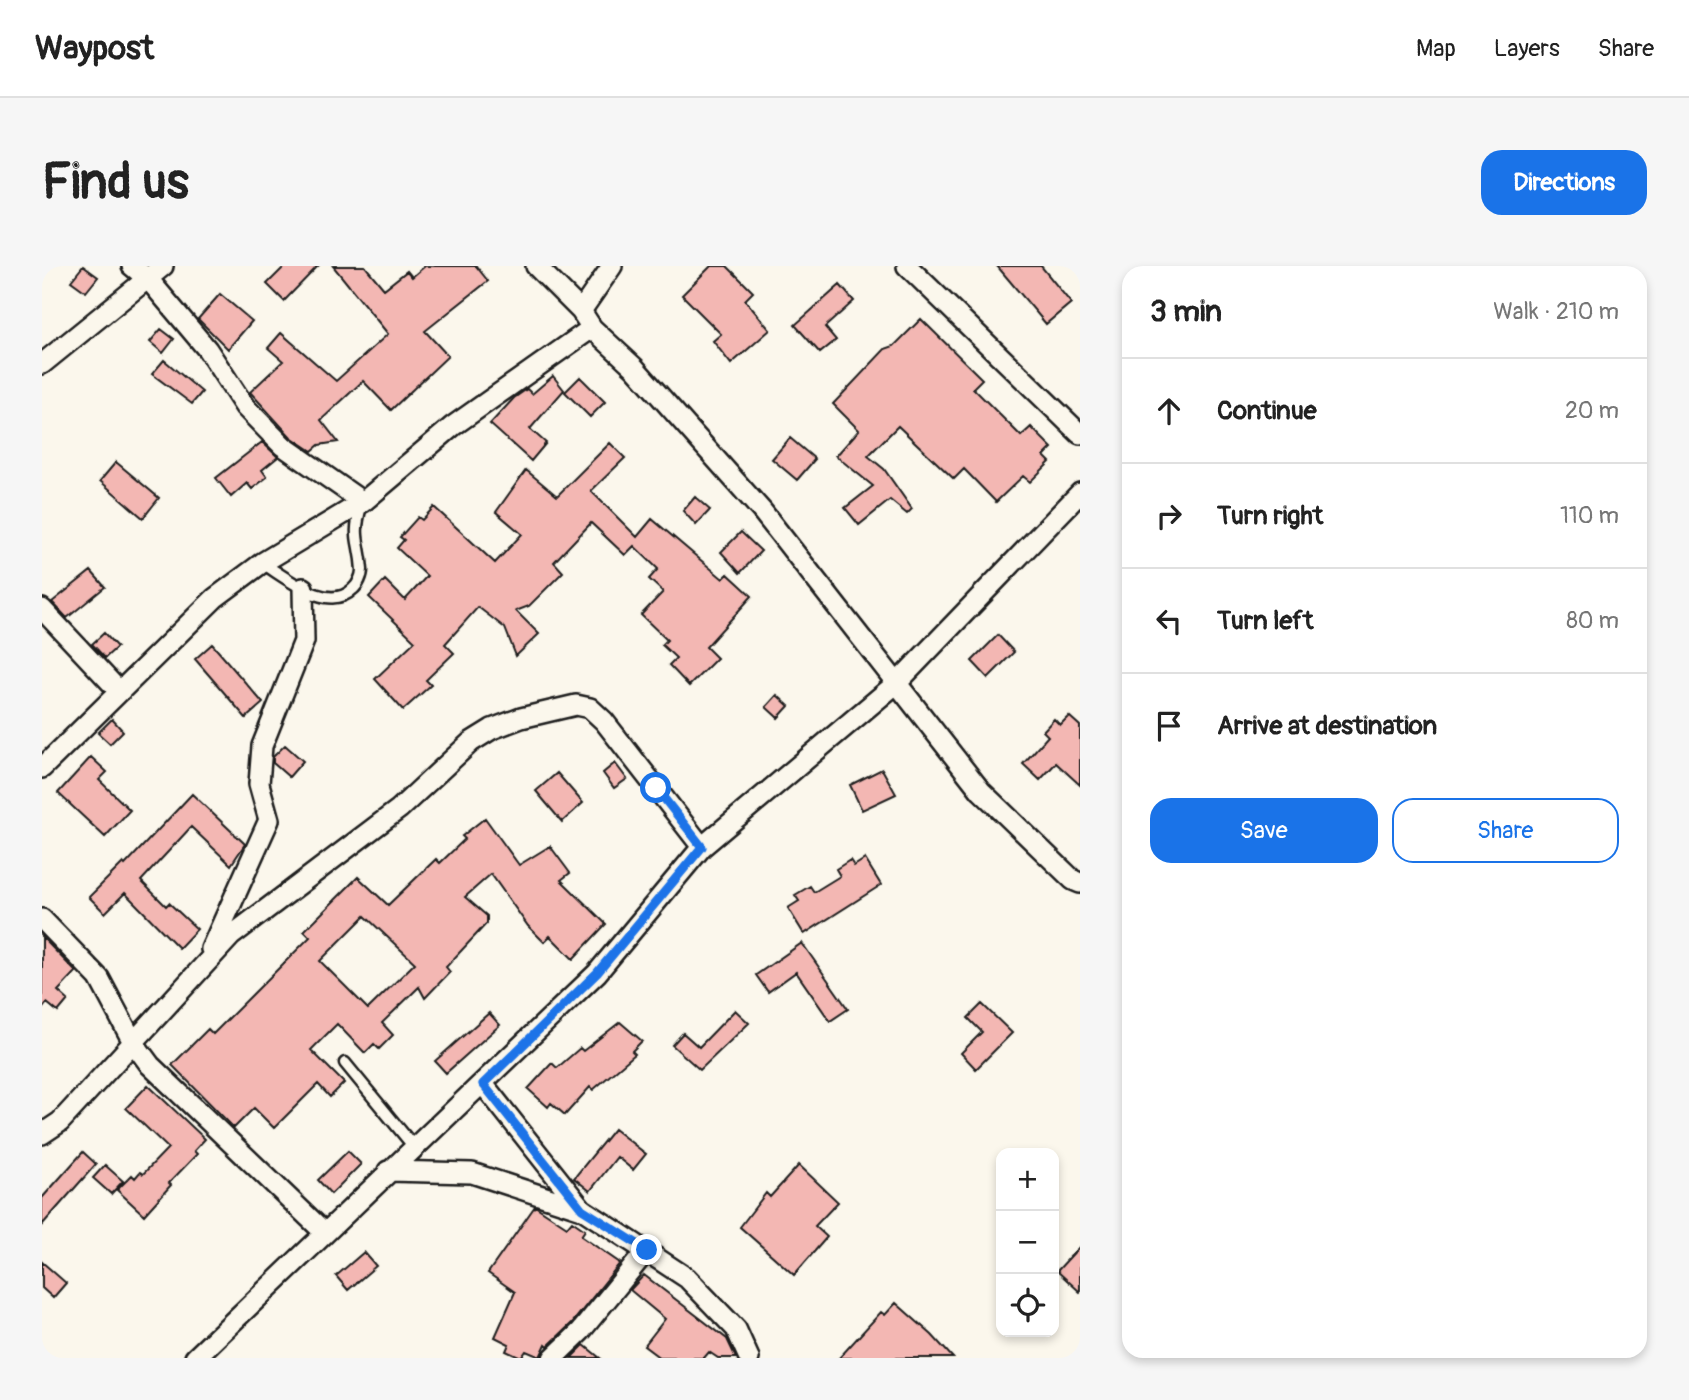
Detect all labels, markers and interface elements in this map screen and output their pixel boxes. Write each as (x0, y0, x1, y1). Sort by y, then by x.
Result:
text: Waypost (35, 28, 154, 69)
text: Map (1416, 34, 1456, 63)
text: Layers (1494, 34, 1560, 63)
text: Share (1598, 34, 1654, 63)
button: Directions (1481, 150, 1647, 215)
text: Find us (42, 152, 189, 213)
text: 3 min (1150, 293, 1222, 330)
text: Walk · 210 m (1493, 297, 1619, 326)
icon: ahead (1150, 392, 1188, 430)
text: Continue (1217, 395, 1317, 427)
text: 20 m (1565, 396, 1619, 425)
icon: right (1150, 497, 1188, 535)
text: Turn right (1217, 500, 1323, 532)
text: 110 m (1560, 501, 1619, 530)
icon: left (1150, 602, 1188, 640)
text: Turn left (1217, 605, 1313, 637)
text: 80 m (1566, 606, 1619, 635)
icon: arrive (1150, 707, 1188, 745)
text: Arrive at destination (1217, 710, 1437, 742)
route start (640, 772, 671, 803)
button: Save (1150, 798, 1378, 863)
button: Share (1392, 798, 1619, 863)
map controls (996, 1148, 1059, 1337)
button: + (996, 1148, 1059, 1211)
button: − (996, 1211, 1059, 1274)
route end (631, 1234, 662, 1265)
button: locate (996, 1274, 1059, 1337)

